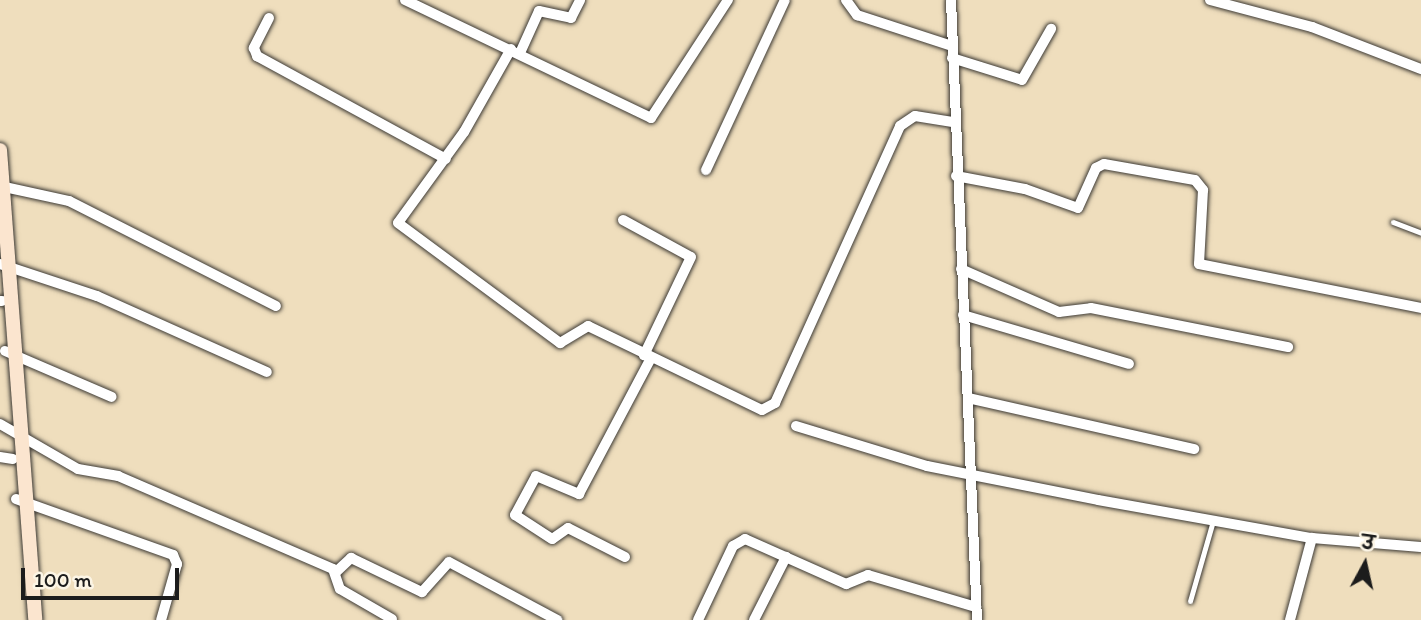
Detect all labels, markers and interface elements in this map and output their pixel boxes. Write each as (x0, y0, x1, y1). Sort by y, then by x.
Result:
north arrow (1330, 529, 1400, 599)
text: उ (1360, 530, 1376, 555)
scale bar (24, 554, 182, 598)
text: 100 m (34, 567, 92, 592)

